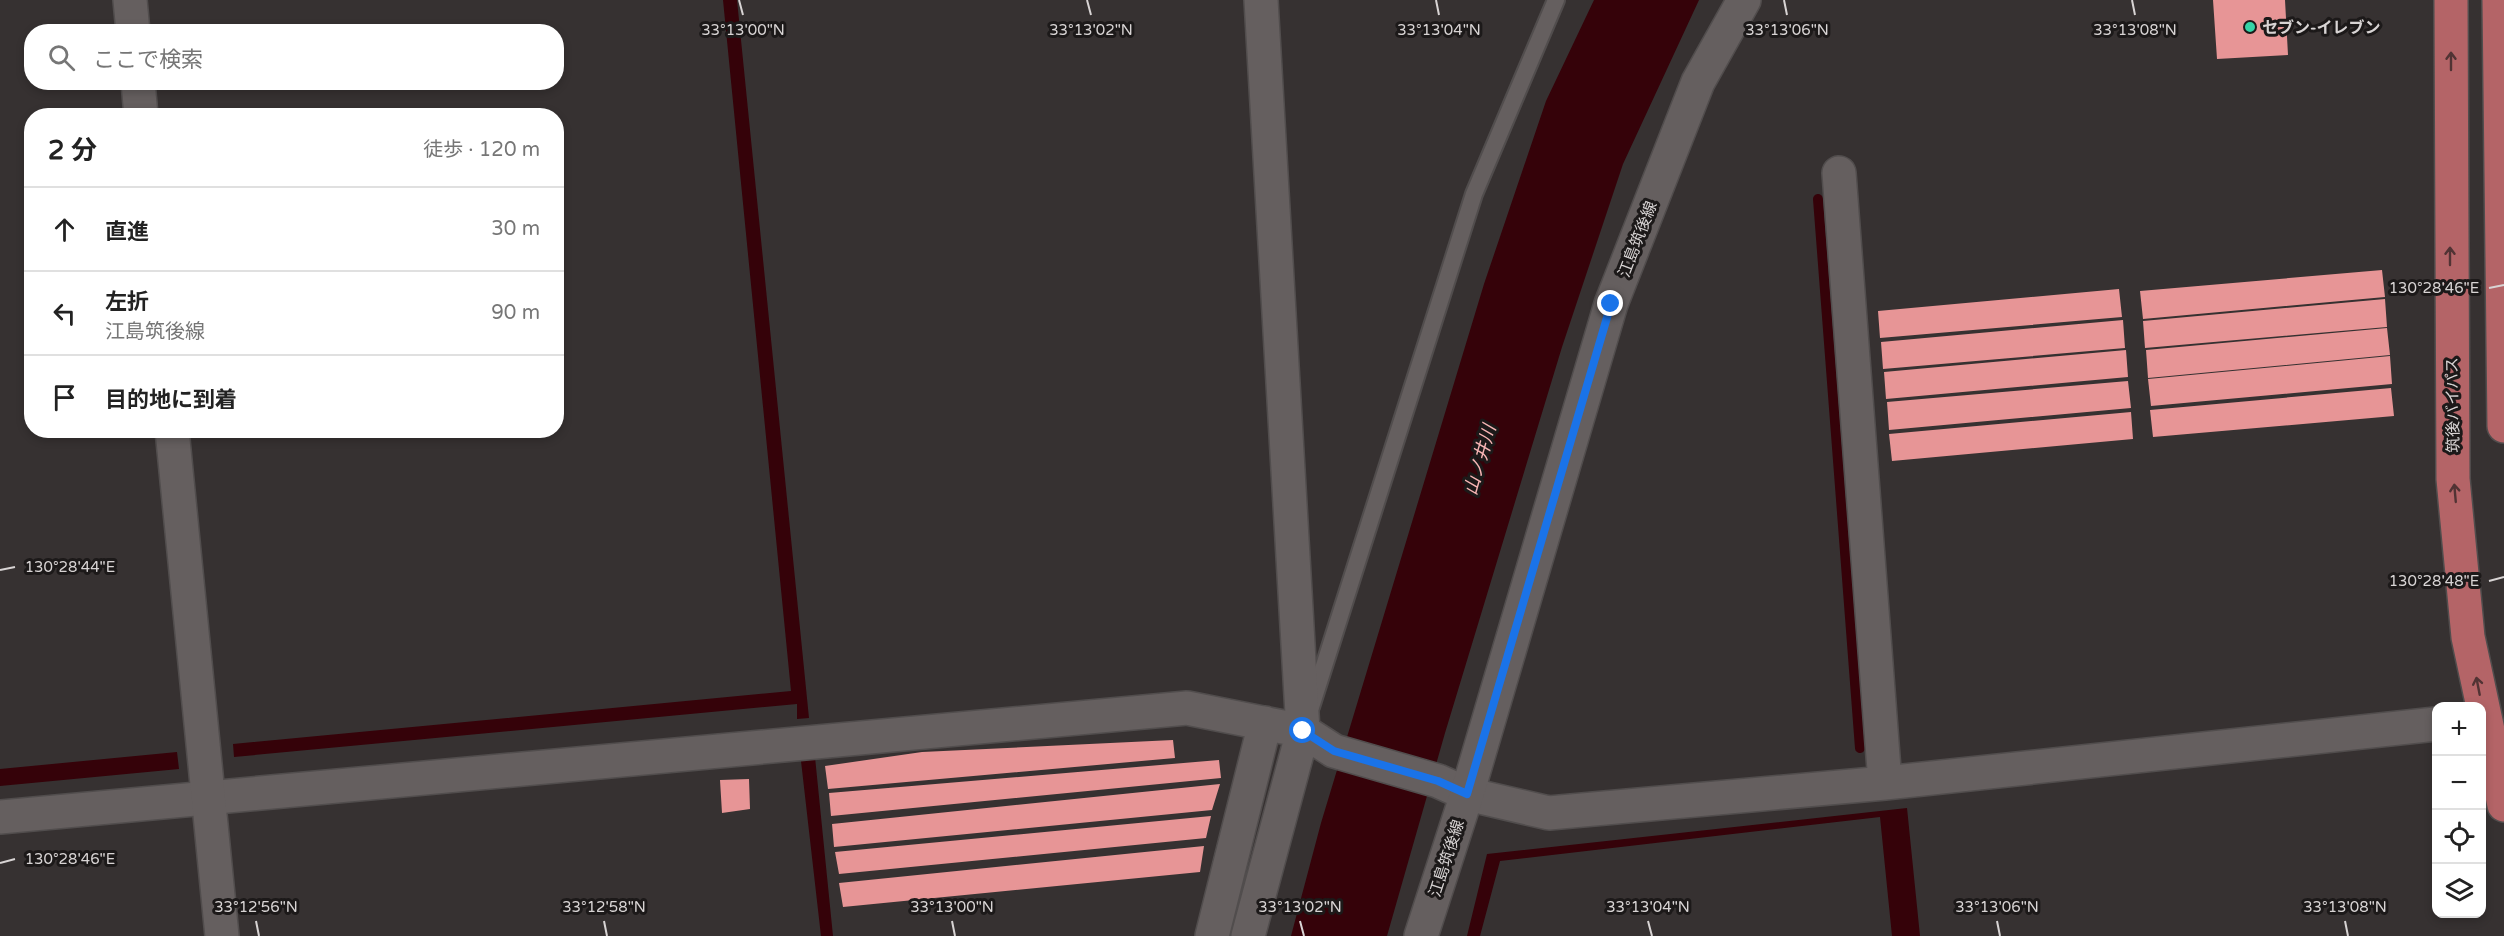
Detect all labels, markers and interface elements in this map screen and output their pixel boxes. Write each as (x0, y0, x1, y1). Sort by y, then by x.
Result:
place label: セブン-イレブン (2262, 18, 2381, 38)
marker: セブン-イレブン (2243, 20, 2257, 34)
text: 33°13'00"N (701, 21, 785, 39)
text: 33°13'02"N (1049, 21, 1133, 39)
text: 33°13'04"N (1397, 21, 1481, 39)
text: 33°13'06"N (1745, 21, 1829, 39)
text: 33°13'08"N (2093, 21, 2177, 39)
search box (24, 24, 564, 90)
icon: search (45, 41, 78, 74)
text: ここで検索 (93, 47, 203, 73)
one-way arrow (2445, 52, 2457, 72)
text: 2 分 (48, 135, 97, 166)
text: 徒歩 · 120 m (423, 138, 540, 162)
street label: 江島筑後線 (1614, 198, 1662, 280)
icon: ahead (48, 213, 81, 246)
text: 30 m (491, 217, 540, 241)
text: 直進 (105, 219, 149, 245)
one-way arrow (2444, 247, 2456, 267)
text: 130°28'46"E (2389, 279, 2479, 297)
text: 左折 (105, 289, 149, 315)
route end (1597, 290, 1623, 316)
icon: left (48, 297, 81, 330)
text: 90 m (491, 301, 540, 325)
text: 江島筑後線 (105, 320, 205, 344)
street label: 筑後バイパス (2442, 357, 2464, 453)
icon: arrive (48, 381, 81, 414)
text: 目的地に到着 (105, 387, 237, 413)
water label: 山ノ井川 (1460, 420, 1501, 498)
one-way arrow (2449, 484, 2460, 503)
text: 130°28'44"E (25, 558, 115, 576)
text: 130°28'48"E (2389, 572, 2479, 590)
one-way arrow (2472, 677, 2483, 697)
map controls (2432, 702, 2486, 918)
button: + (2432, 702, 2486, 756)
route start (1289, 717, 1315, 743)
button: − (2432, 756, 2486, 810)
button: locate (2432, 810, 2486, 864)
street label: 江島筑後線 (1425, 817, 1469, 899)
text: 130°28'46"E (25, 850, 115, 868)
button: layers (2432, 864, 2486, 918)
text: 33°12'56"N (214, 898, 298, 916)
text: 33°12'58"N (562, 898, 646, 916)
text: 33°13'00"N (910, 898, 994, 916)
text: 33°13'02"N (1258, 898, 1342, 916)
text: 33°13'04"N (1606, 898, 1690, 916)
text: 33°13'06"N (1955, 898, 2039, 916)
text: 33°13'08"N (2303, 898, 2387, 916)

